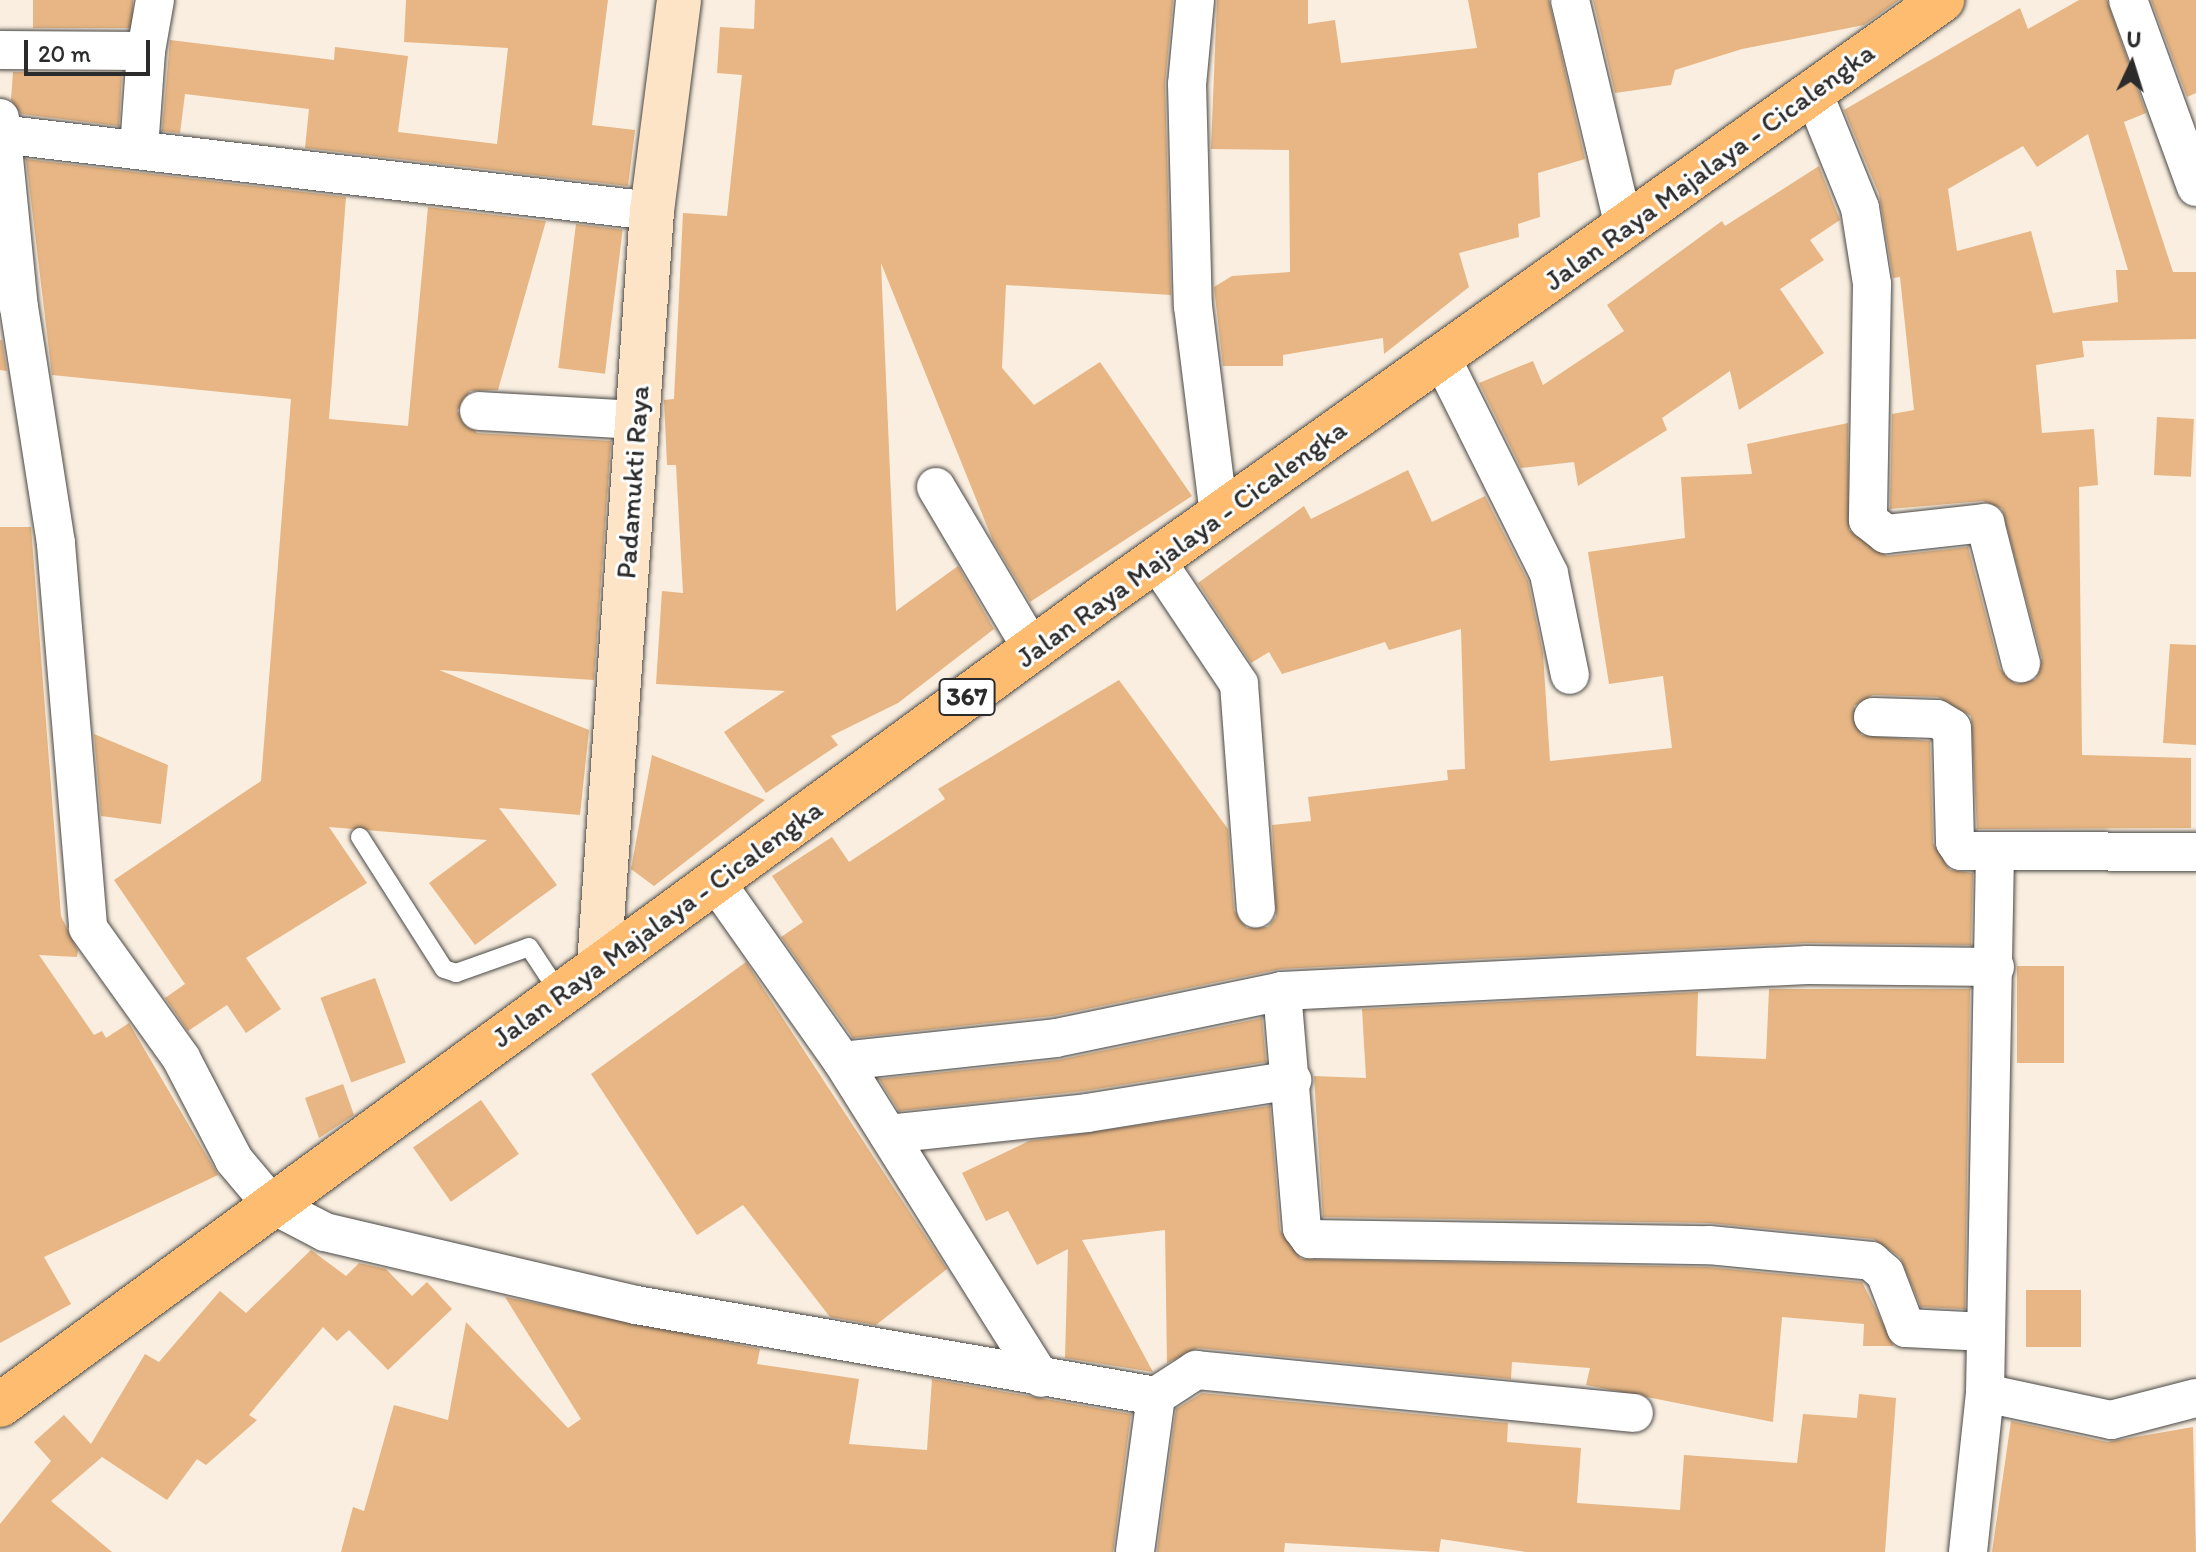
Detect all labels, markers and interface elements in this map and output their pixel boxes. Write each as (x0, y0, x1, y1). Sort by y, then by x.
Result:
scale bar (28, 24, 154, 74)
north arrow (2092, 24, 2172, 104)
text: U (2125, 26, 2142, 54)
street label: Jalan Raya Majalaya - Cicalengka (1538, 35, 1880, 297)
text: 20 m (38, 39, 91, 68)
street label: Padamukti Raya (608, 384, 656, 580)
street label: Jalan Raya Majalaya - Cicalengka (1010, 412, 1352, 674)
road number: 367 (937, 675, 997, 719)
street label: Jalan Raya Majalaya - Cicalengka (486, 792, 828, 1054)

